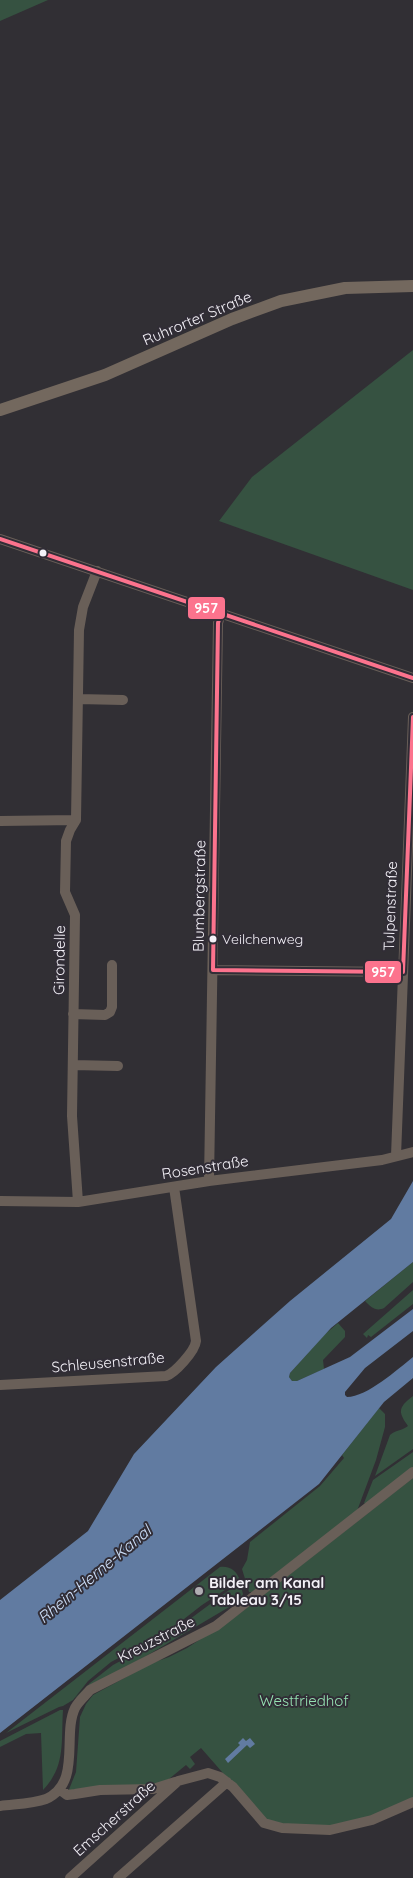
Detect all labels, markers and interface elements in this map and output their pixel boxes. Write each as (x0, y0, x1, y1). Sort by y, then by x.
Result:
street label: Ruhrorter Straße (140, 287, 254, 349)
unlabelled marker (38, 548, 48, 558)
line badge: 957 (187, 596, 226, 620)
text: 957 (194, 599, 218, 617)
street label: Blumbergstraße (189, 840, 209, 952)
street label: Tulpenstraße (379, 861, 401, 951)
street label: Girondelle (49, 925, 69, 995)
place label: Veilchenweg (222, 930, 303, 948)
marker: Veilchenweg (208, 934, 218, 944)
line badge: 957 (364, 960, 402, 984)
text: 957 (371, 963, 395, 981)
street label: Rosenstraße (160, 1151, 250, 1183)
street label: Schleusenstraße (51, 1348, 165, 1376)
water label: Rhein-Herne-Kanal (33, 1519, 157, 1627)
place label: Bilder am Kanal Tableau 3/15 (209, 1573, 324, 1609)
marker: Bilder am Kanal Tableau 3/15 (193, 1585, 205, 1597)
street label: Kreuzstraße (114, 1611, 198, 1667)
park label: Westfriedhof (259, 1691, 349, 1710)
street label: Emscherstraße (69, 1776, 159, 1860)

